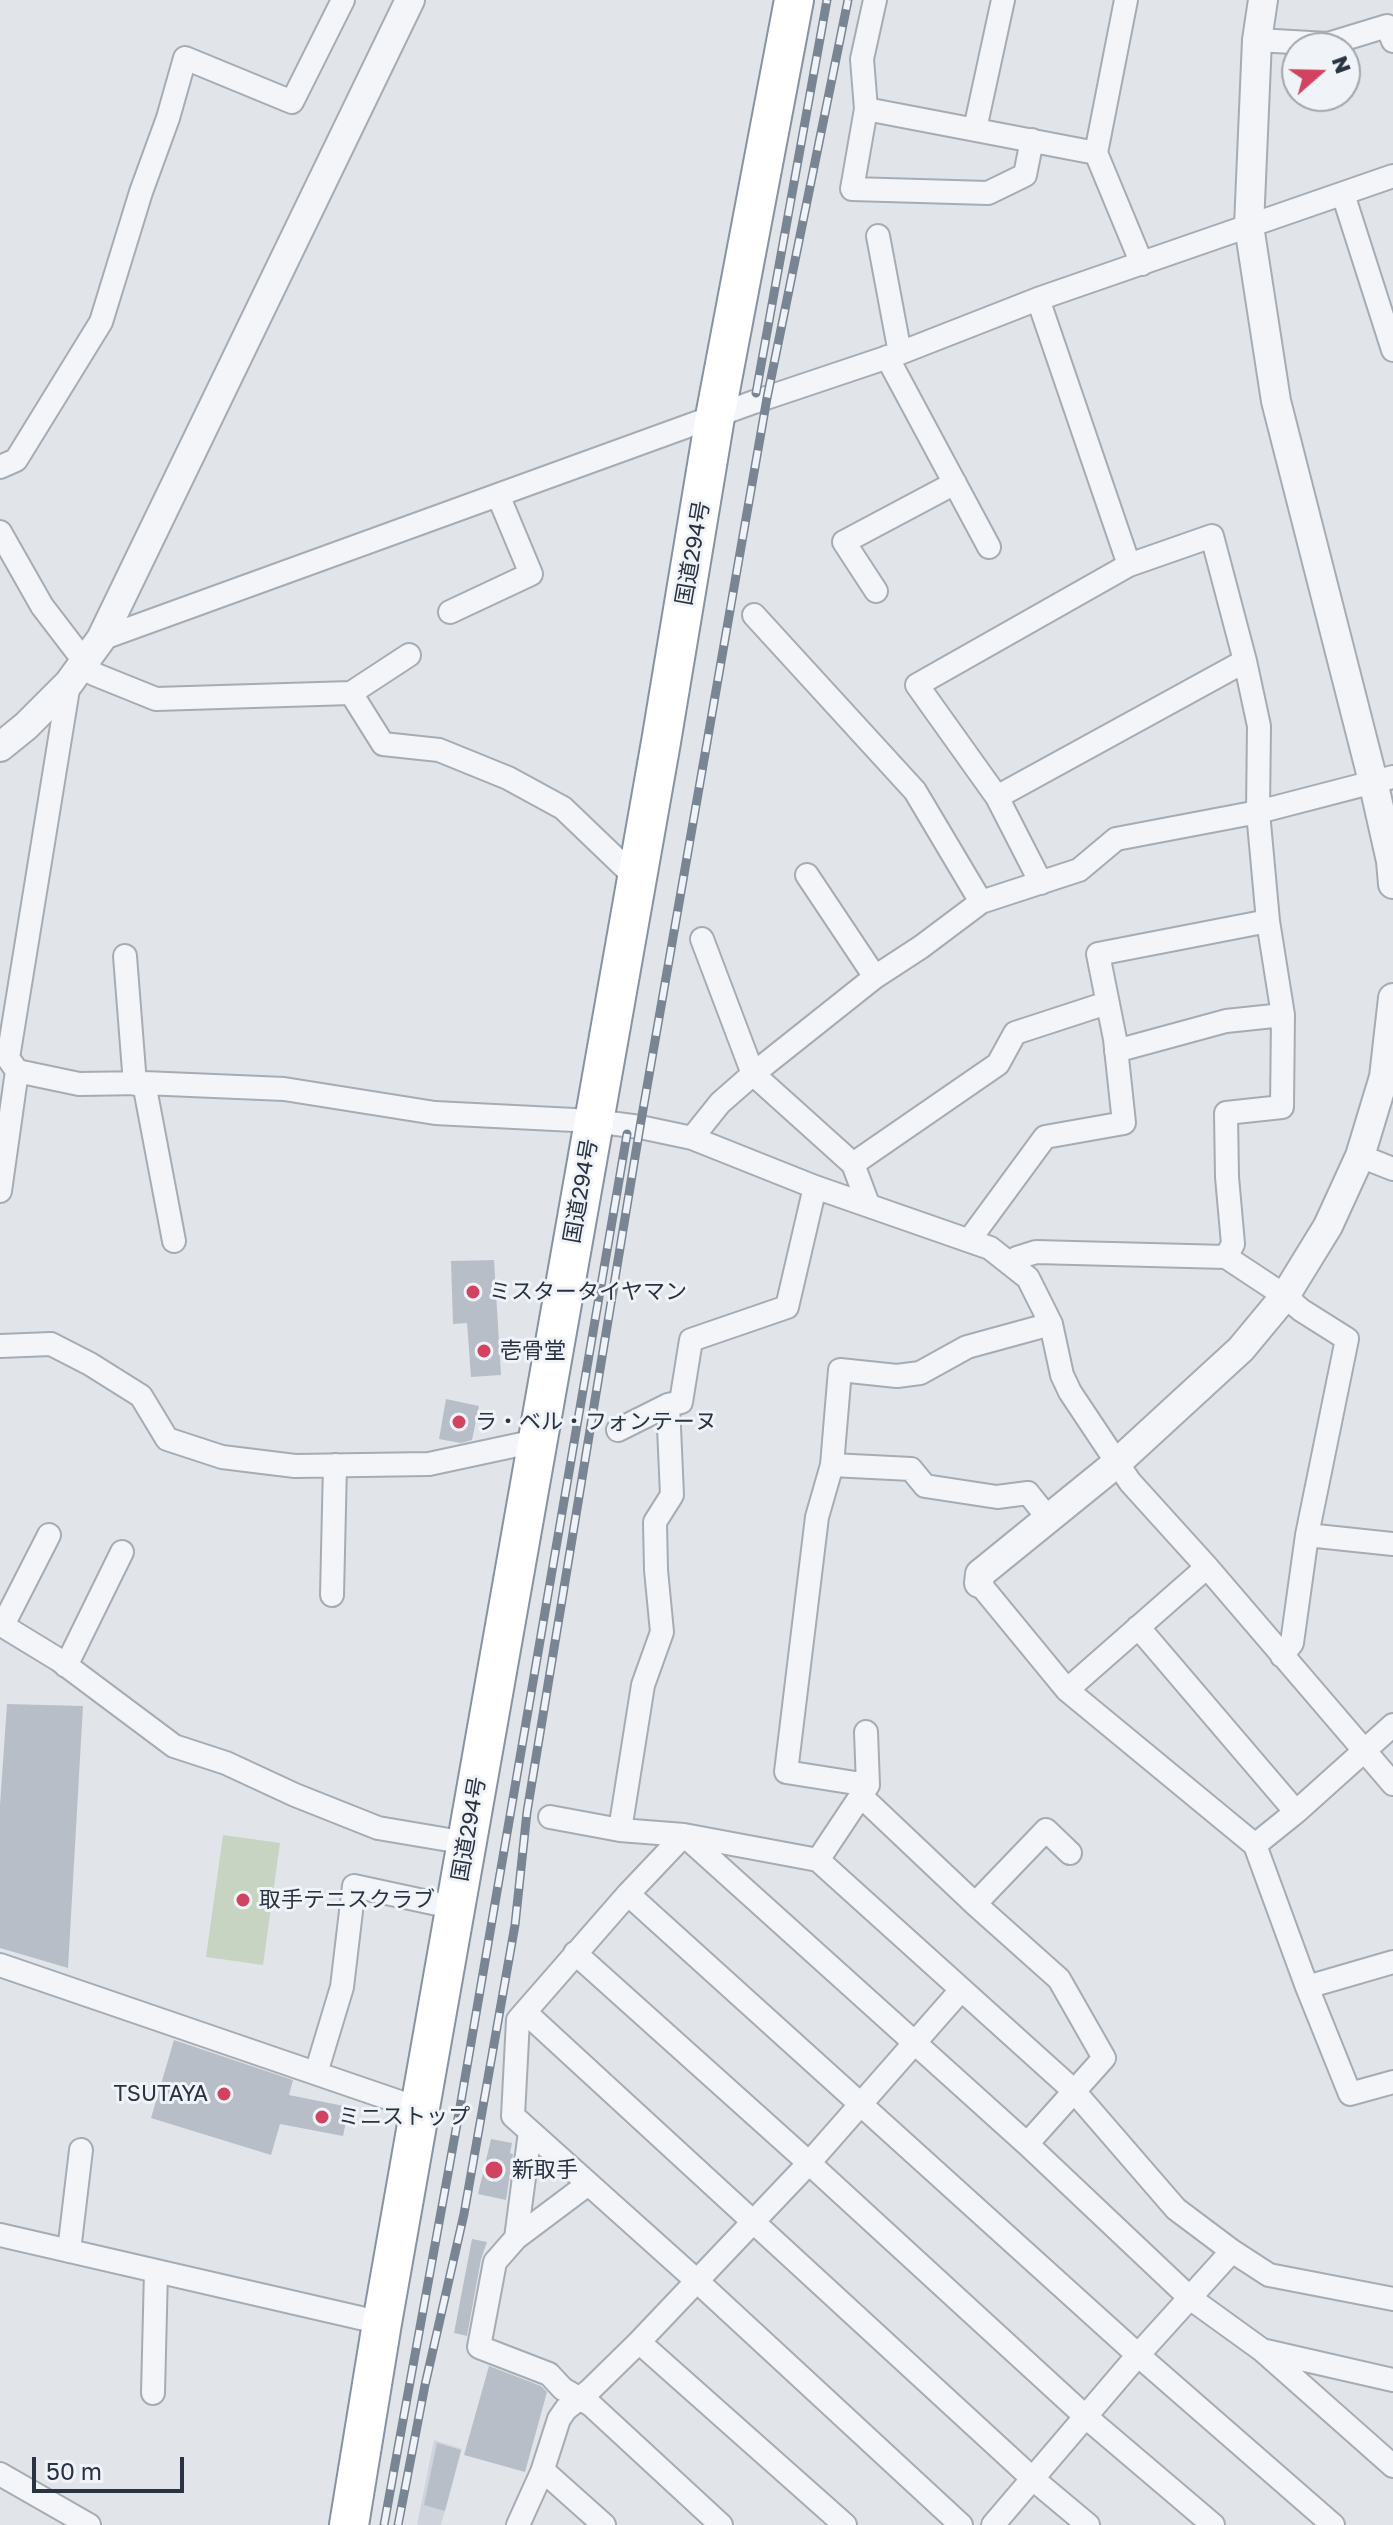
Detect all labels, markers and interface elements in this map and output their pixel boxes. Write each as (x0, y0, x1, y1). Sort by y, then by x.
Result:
north arrow (1281, 32, 1361, 112)
text: N (1327, 52, 1358, 77)
street label: 国道294号 (671, 499, 715, 607)
street label: 国道294号 (559, 1137, 603, 1245)
place label: ミスタータイヤマン (489, 1279, 687, 1305)
marker: ミスタータイヤマン (464, 1283, 482, 1301)
place label: 壱骨堂 (500, 1338, 566, 1364)
marker: 壱骨堂 (475, 1342, 493, 1360)
place label: ラ・ベル・フォンテーヌ (475, 1409, 717, 1435)
marker: ラ・ベル・フォンテーヌ (450, 1413, 468, 1431)
street label: 国道294号 (447, 1775, 491, 1883)
place label: 取手テニスクラブ (259, 1887, 435, 1913)
marker: 取手テニスクラブ (234, 1891, 252, 1909)
place label: TSUTAYA (113, 2081, 208, 2107)
marker: TSUTAYA (215, 2085, 233, 2103)
place label: ミニストップ (338, 2104, 470, 2130)
marker: ミニストップ (313, 2108, 331, 2126)
place label: 新取手 (512, 2157, 578, 2183)
marker: 新取手 (483, 2159, 505, 2181)
scale bar (36, 2441, 188, 2491)
text: 50 m (46, 2456, 102, 2485)

